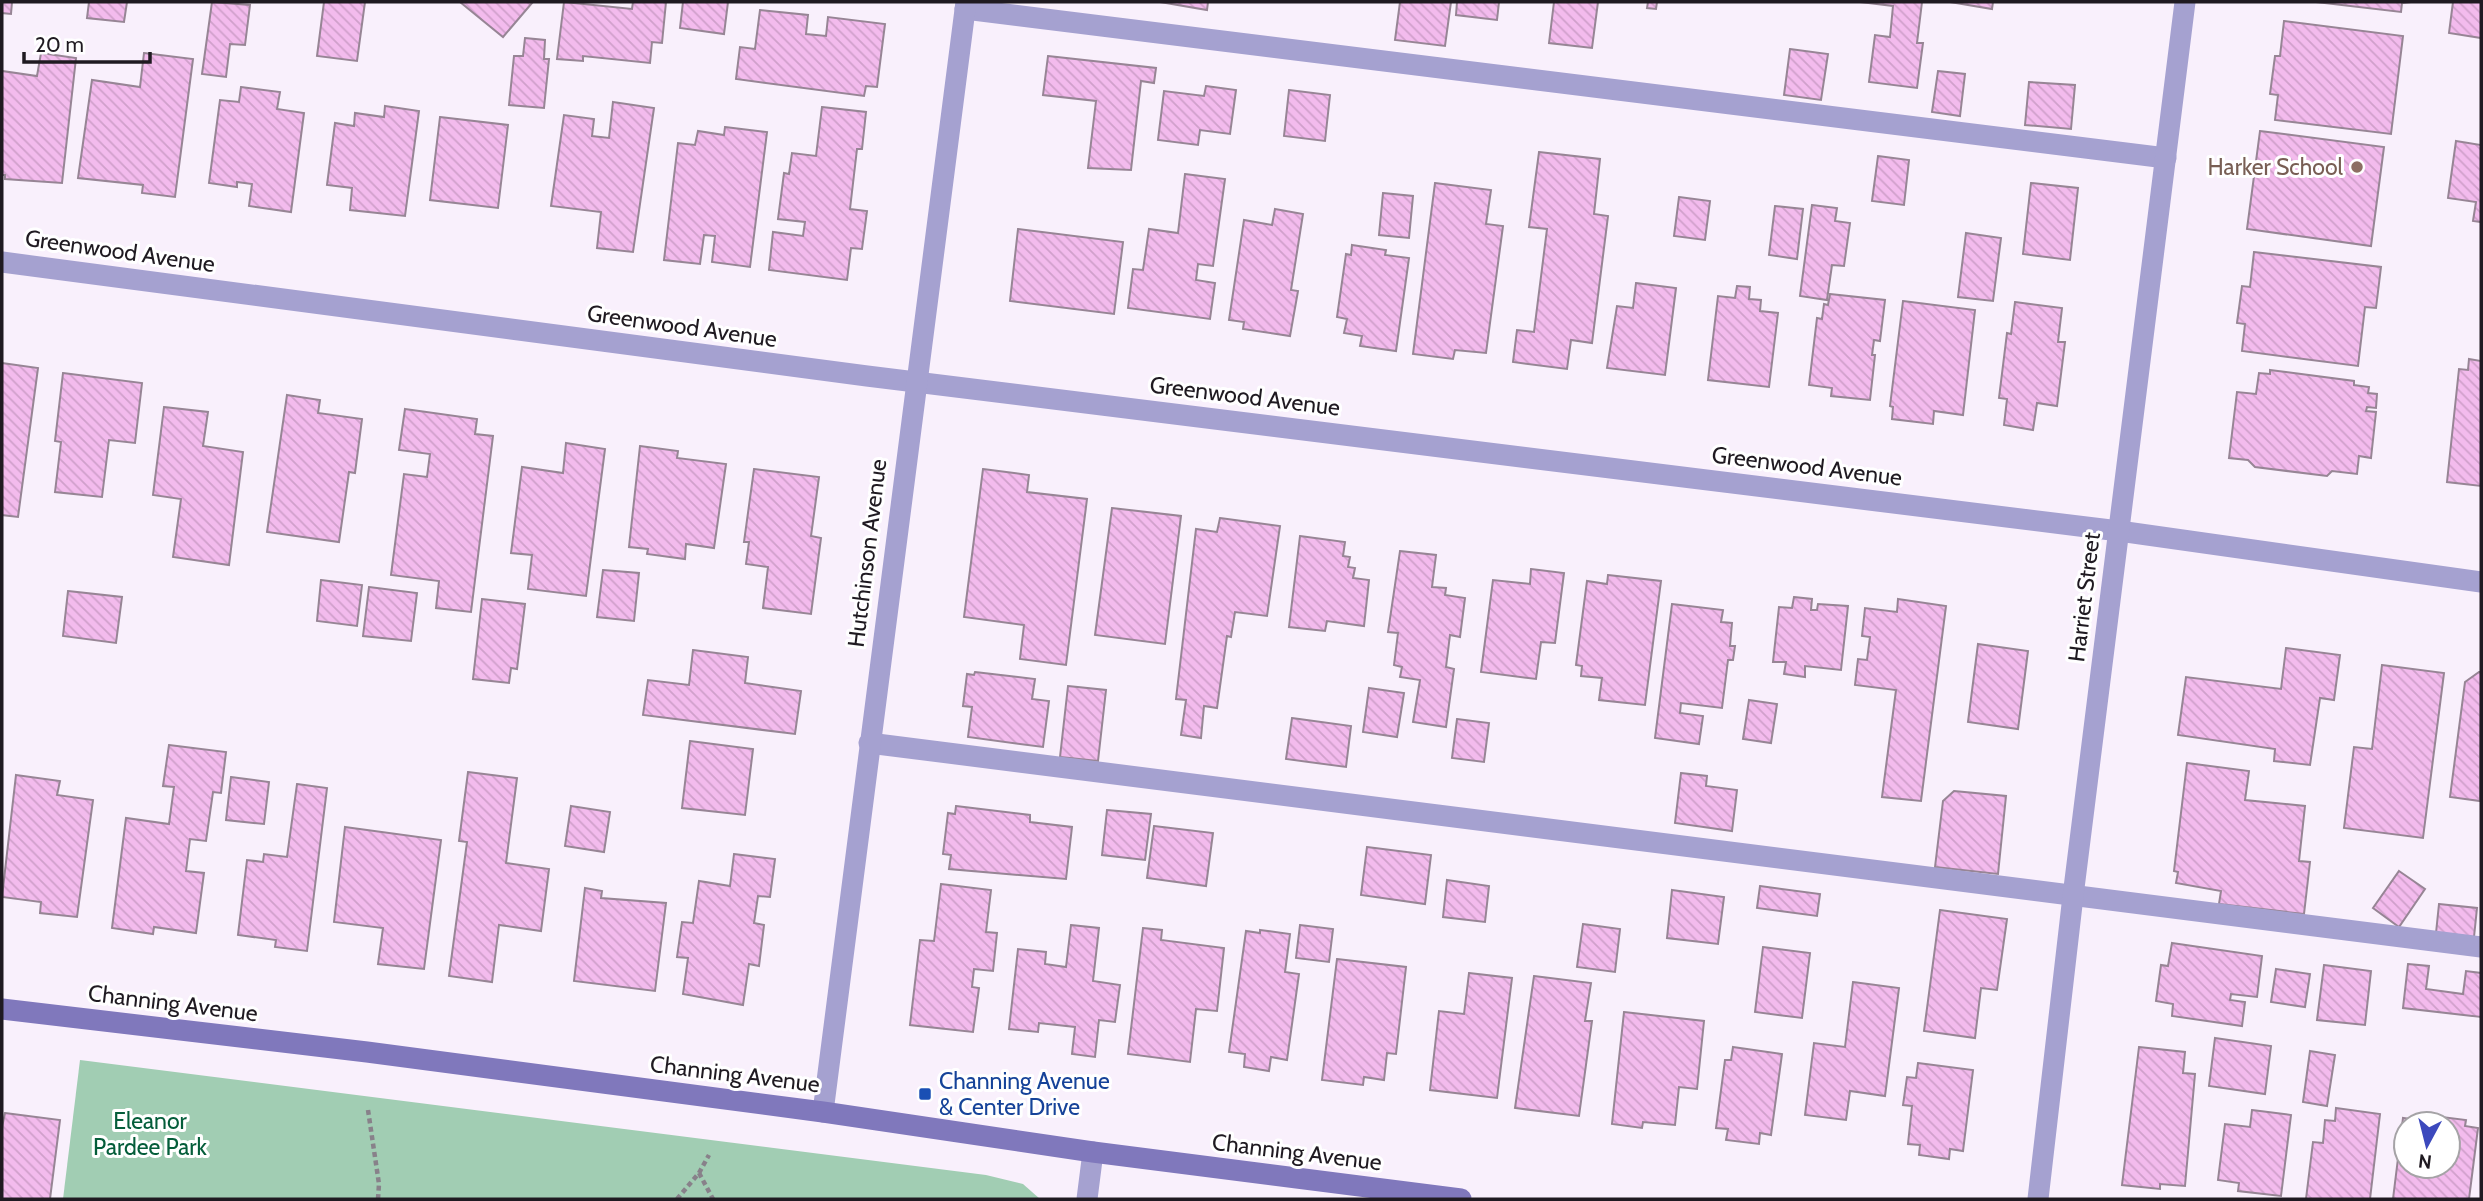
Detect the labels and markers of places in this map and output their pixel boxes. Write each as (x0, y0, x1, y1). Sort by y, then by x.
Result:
place label: Harker School (2208, 153, 2344, 181)
marker: Harker School (2349, 159, 2365, 175)
place label: Channing Avenue & Center Drive (939, 1067, 1110, 1121)
marker: Channing Avenue & Center Drive (917, 1086, 933, 1102)

